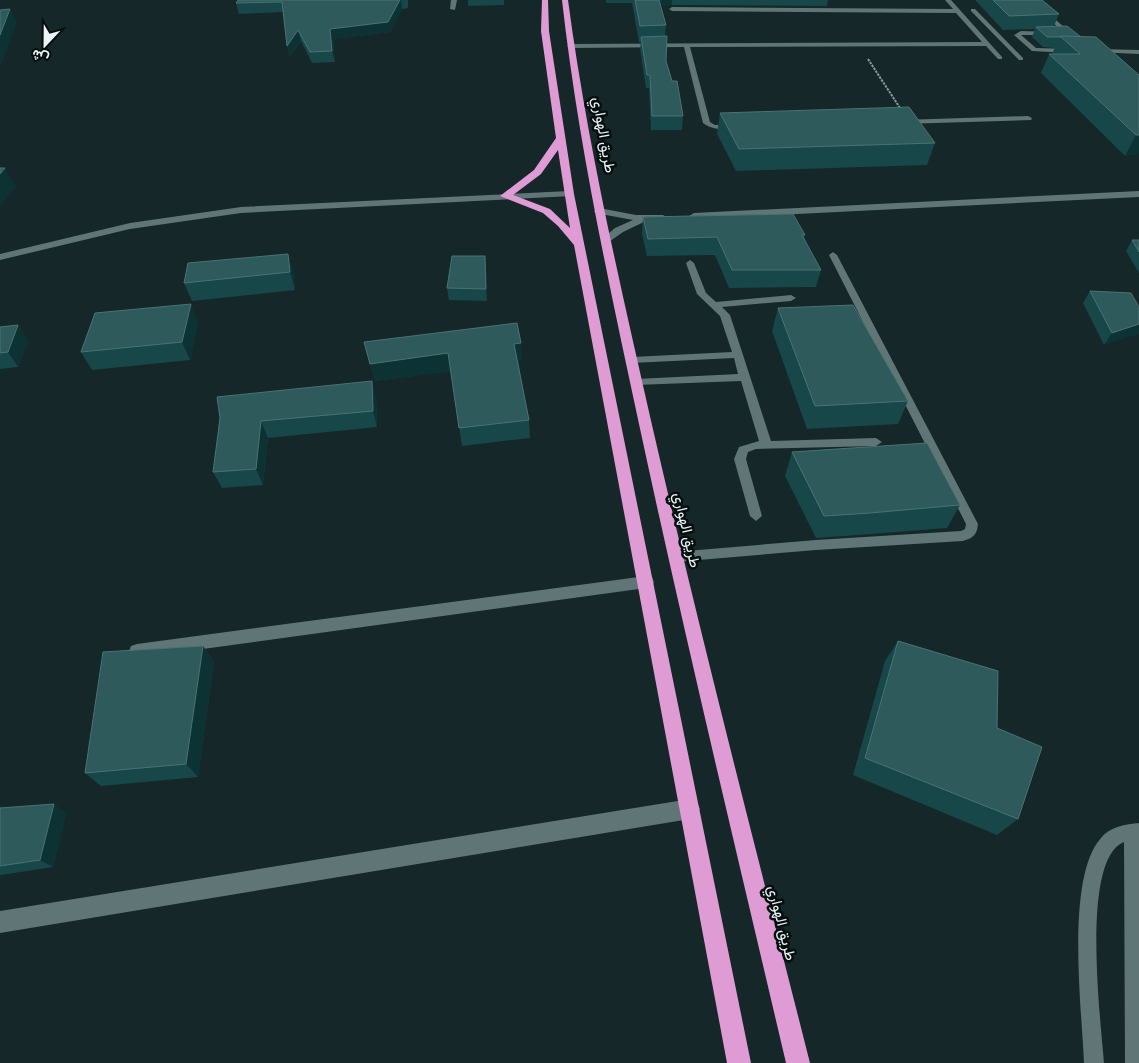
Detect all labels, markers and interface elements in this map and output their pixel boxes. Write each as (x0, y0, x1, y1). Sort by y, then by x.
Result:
north arrow (20, 20, 70, 70)
text: ش (30, 45, 51, 67)
street label: طريق الهواري (585, 96, 619, 175)
street label: طريق الهواري (666, 491, 703, 571)
street label: طريق الهواري (760, 884, 799, 964)

